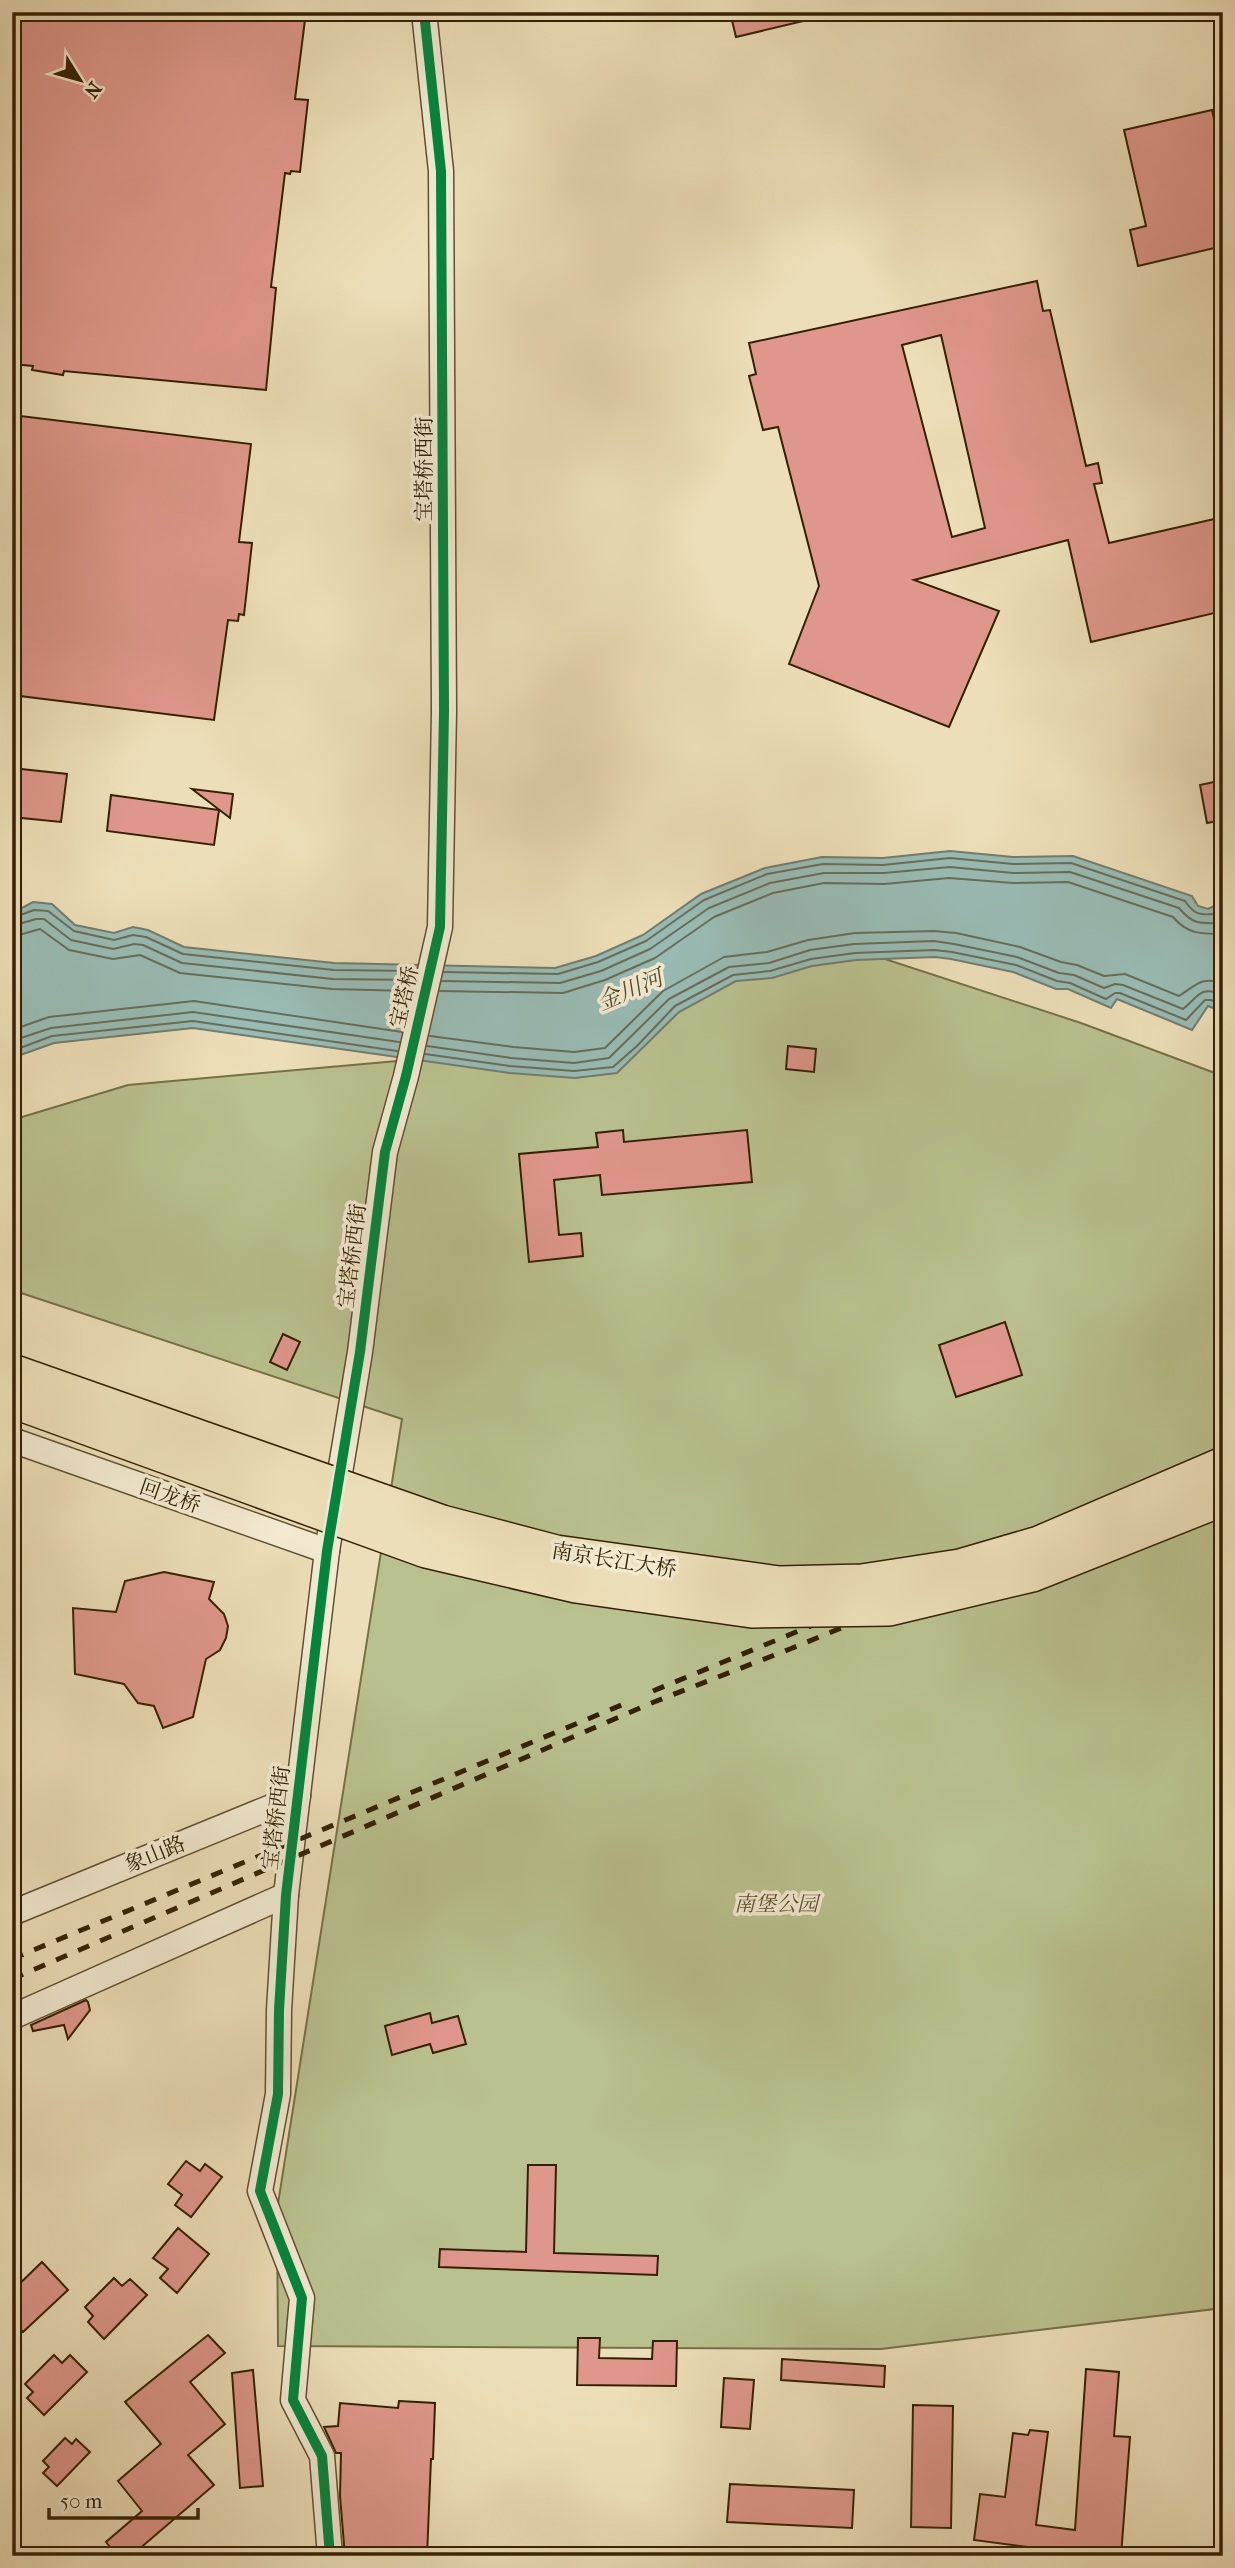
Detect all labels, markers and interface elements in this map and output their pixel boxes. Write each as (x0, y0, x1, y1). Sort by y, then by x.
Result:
north arrow (46, 46, 116, 116)
text: N (79, 77, 106, 102)
street label: 宝塔桥西街 (412, 417, 436, 522)
water label: 金川河 (593, 963, 671, 1016)
street label: 宝塔桥 (385, 964, 423, 1030)
street label: 宝塔桥西街 (334, 1202, 370, 1310)
street label: 回龙桥 (136, 1474, 204, 1518)
street label: 南京长江大桥 (550, 1538, 678, 1582)
street label: 宝塔桥西街 (258, 1764, 294, 1872)
street label: 象山路 (121, 1831, 189, 1877)
park label: 南堡公园 (734, 1892, 821, 1916)
scale bar (49, 2477, 198, 2521)
text: 50 m (60, 2489, 103, 2513)

